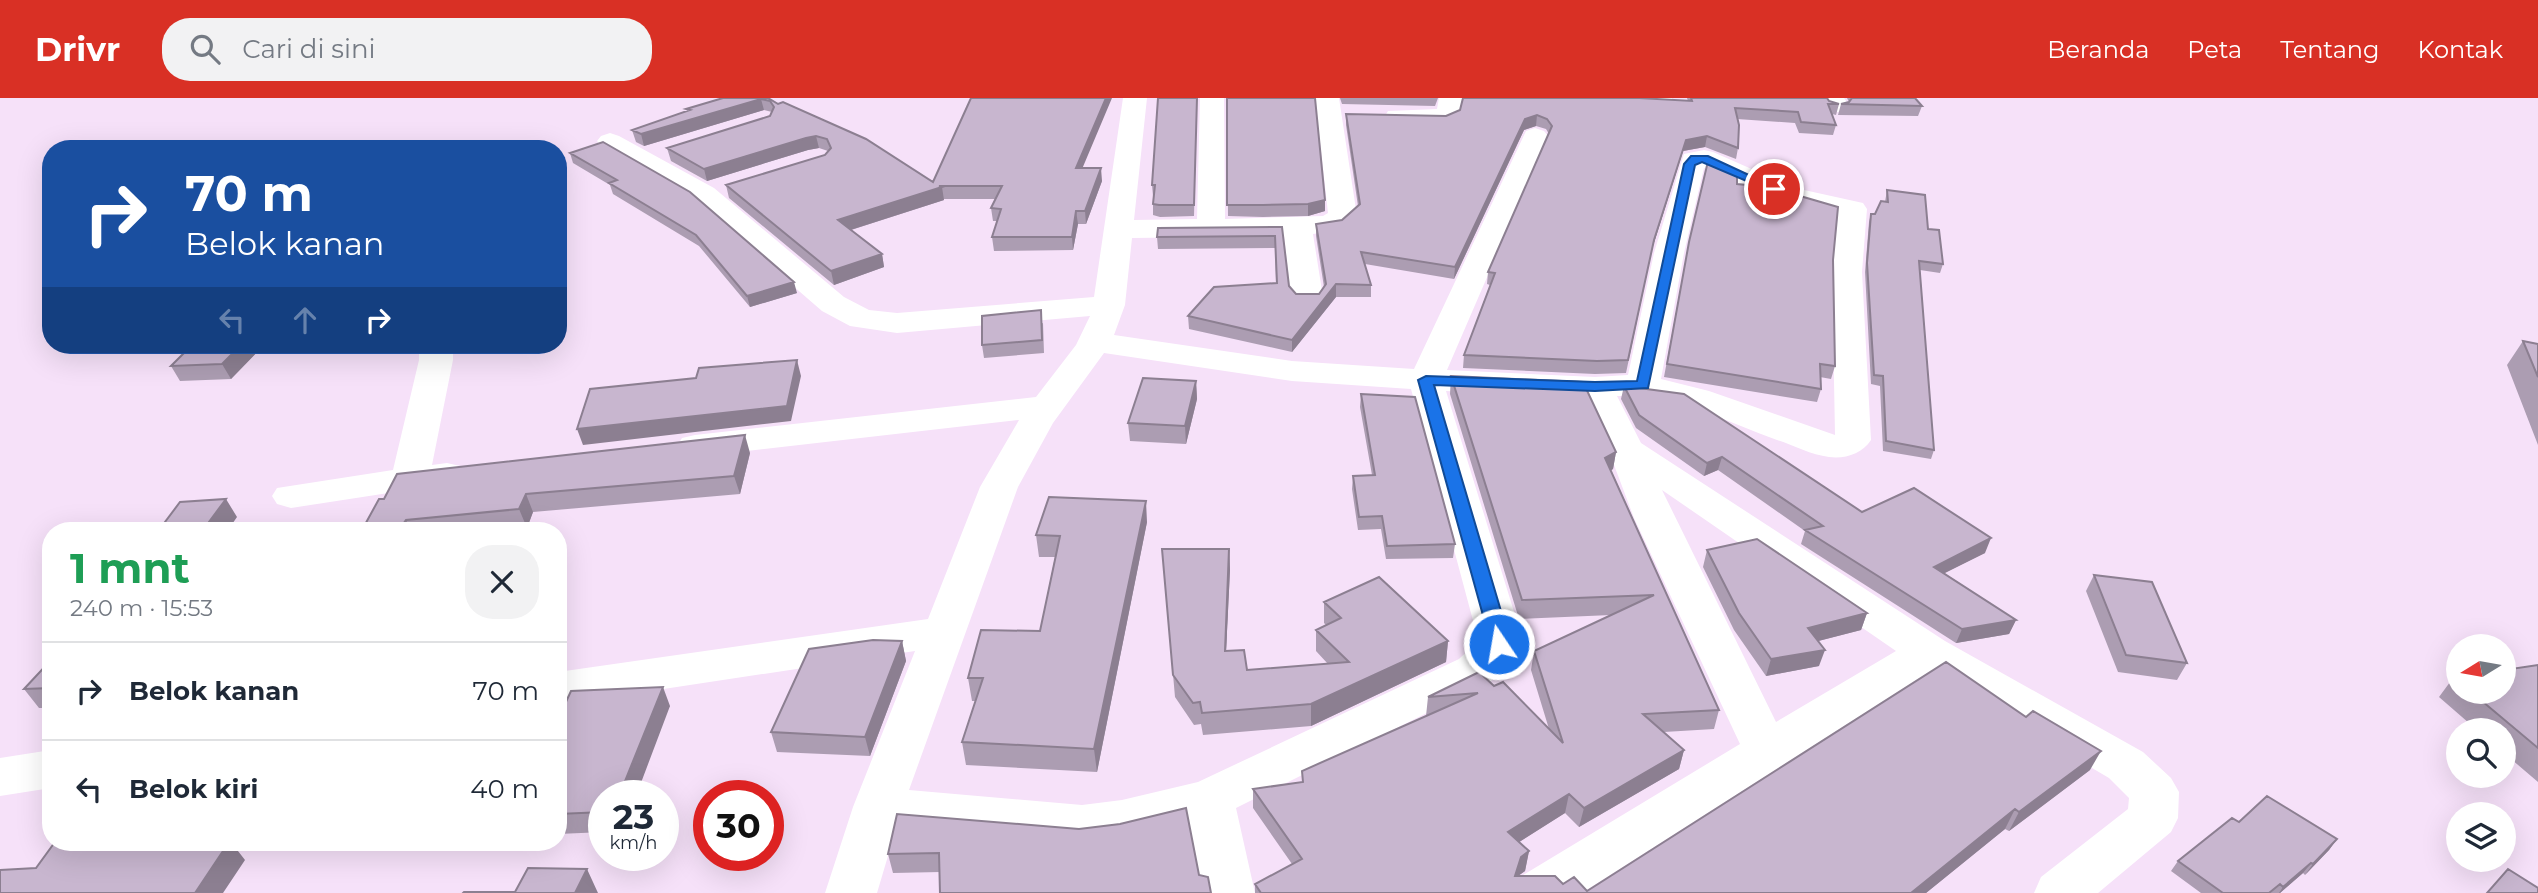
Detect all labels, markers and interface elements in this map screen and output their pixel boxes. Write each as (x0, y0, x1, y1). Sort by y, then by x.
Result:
search box (162, 18, 652, 81)
text: Drivr (35, 29, 120, 69)
icon: search (186, 30, 224, 68)
text: Cari di sini (242, 33, 376, 65)
text: Beranda (2047, 35, 2149, 64)
text: Peta (2187, 35, 2242, 64)
text: Tentang (2280, 35, 2379, 64)
text: Kontak (2417, 35, 2503, 64)
pin (1744, 159, 1804, 219)
text: 70 m (185, 164, 313, 223)
icon: right (70, 168, 161, 259)
icon: arrive (1755, 170, 1793, 208)
text: Belok kanan (185, 224, 385, 263)
icon: left (213, 301, 251, 339)
icon: ahead (286, 301, 324, 339)
icon: right (359, 301, 397, 339)
text: 1 mnt (70, 542, 190, 594)
button: close (465, 545, 539, 619)
text: 240 m · 15:53 (70, 594, 213, 622)
position arrow (1462, 607, 1536, 681)
north arrow (2446, 634, 2516, 704)
map controls (2446, 634, 2516, 872)
icon: right (70, 672, 108, 710)
text: Belok kanan (129, 675, 299, 707)
text: 70 m (473, 675, 539, 707)
button: search (2446, 718, 2516, 788)
icon: left (70, 770, 108, 808)
text: Belok kiri (129, 773, 258, 805)
text: 40 m (470, 773, 539, 805)
speed limit sign: 30 (693, 780, 784, 871)
text: 23 (613, 795, 654, 838)
button: layers (2446, 802, 2516, 872)
text: km/h (609, 832, 658, 854)

